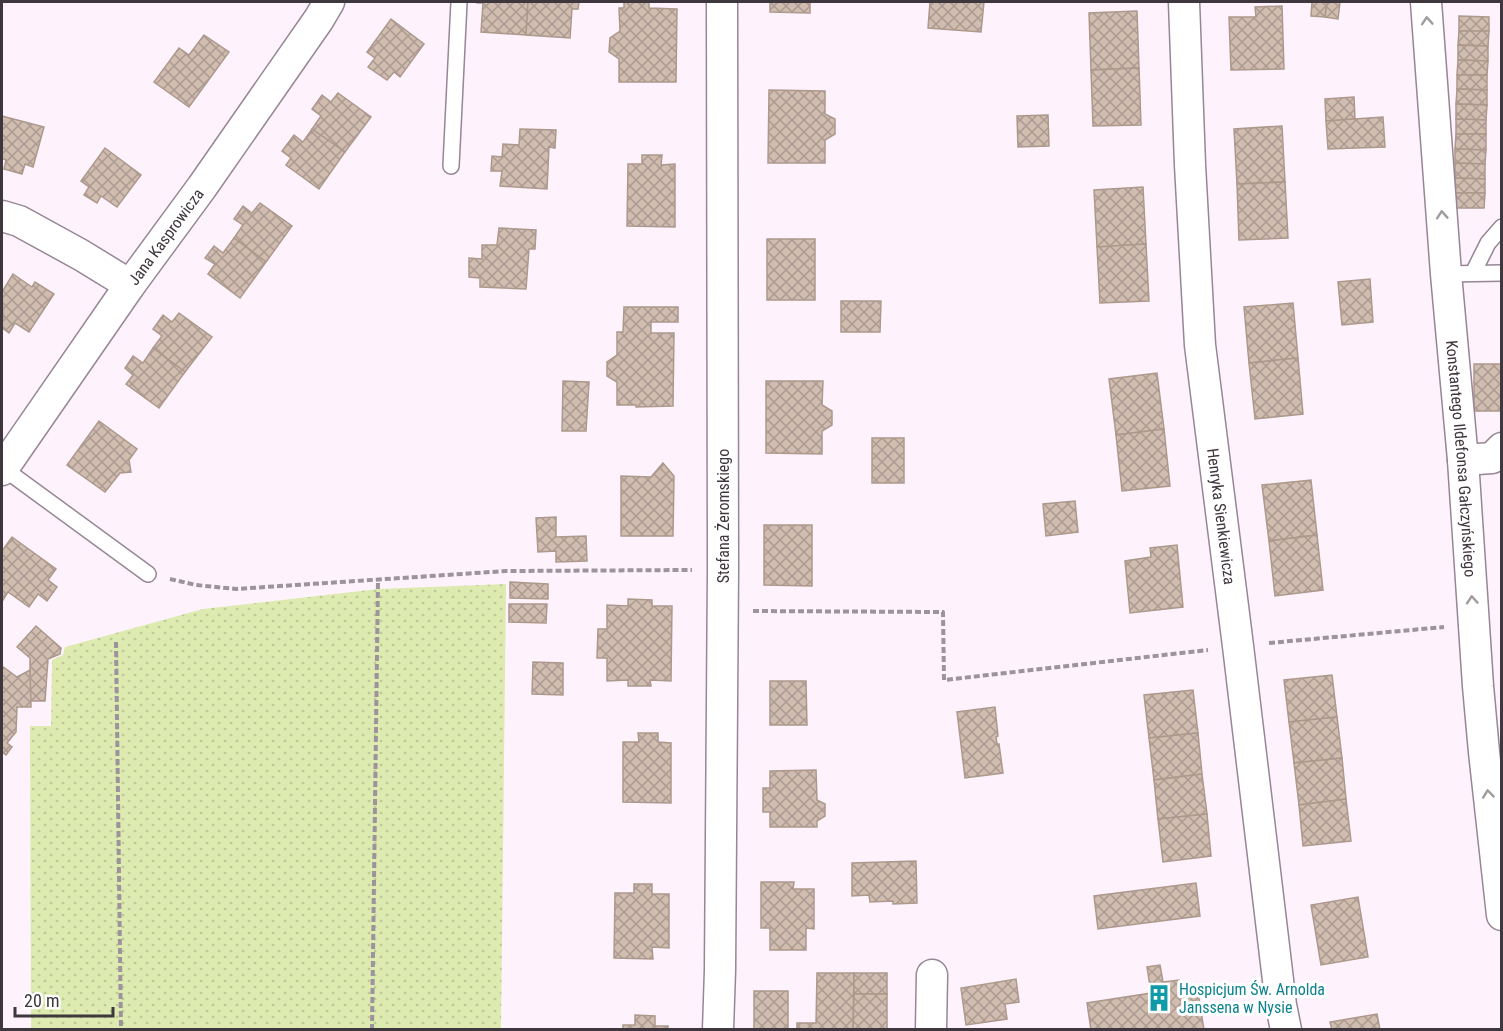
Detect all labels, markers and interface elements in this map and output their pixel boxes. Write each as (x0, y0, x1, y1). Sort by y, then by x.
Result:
one-way arrow (1421, 16, 1434, 25)
street label: Jana Kasprowicza (124, 185, 207, 289)
one-way arrow (1436, 211, 1449, 220)
street label: Konstantego Ildefonsa Gałczyńskiego (1443, 339, 1480, 578)
street label: Henryka Sienkiewicza (1204, 447, 1240, 586)
street label: Stefana Żeromskiego (714, 449, 733, 583)
one-way arrow (1466, 595, 1479, 604)
one-way arrow (1482, 789, 1495, 799)
scale bar (15, 980, 112, 1018)
place label: Hospicjum Św. Arnolda Janssena w Nysie (1179, 980, 1325, 1017)
building icon: Hospicjum Św. Arnolda Janssena w Nysie (1144, 983, 1174, 1013)
text: 20 m (24, 990, 59, 1011)

